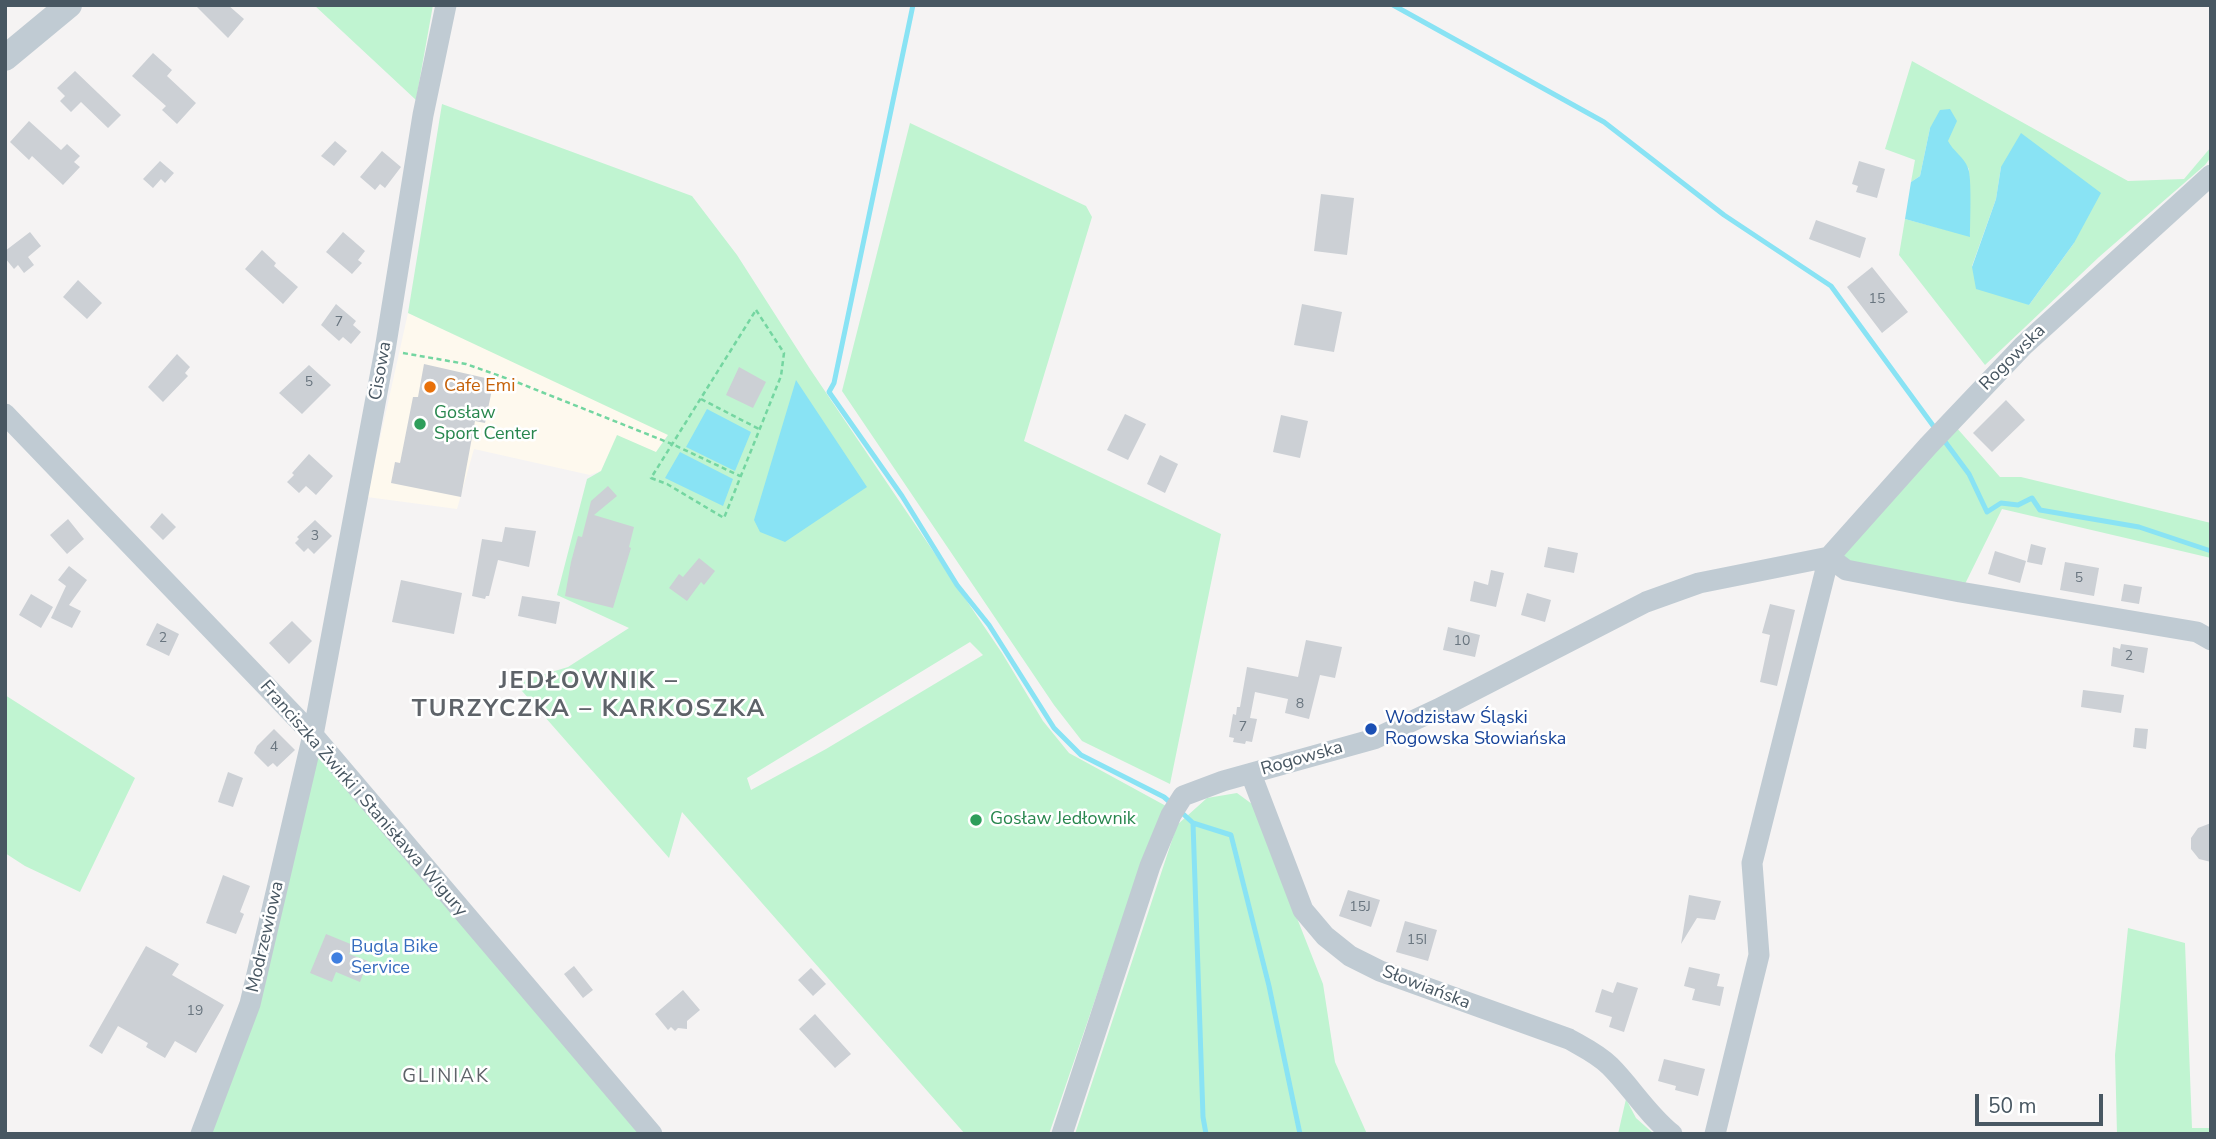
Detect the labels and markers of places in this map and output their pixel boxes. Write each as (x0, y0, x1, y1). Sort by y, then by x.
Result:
place label: Cafe Emi (444, 376, 515, 398)
marker: Cafe Emi (422, 379, 438, 395)
place label: Gosław Sport Center (434, 403, 537, 446)
marker: Gosław Sport Center (412, 416, 428, 432)
place label: Wodzisław Śląski Rogowska Słowiańska (1385, 708, 1566, 750)
marker: Wodzisław Śląski Rogowska Słowiańska (1363, 721, 1379, 737)
place label: Gosław Jedłownik (990, 809, 1136, 831)
marker: Gosław Jedłownik (968, 812, 984, 828)
place label: Bugla Bike Service (351, 937, 438, 979)
marker: Bugla Bike Service (329, 950, 345, 966)

